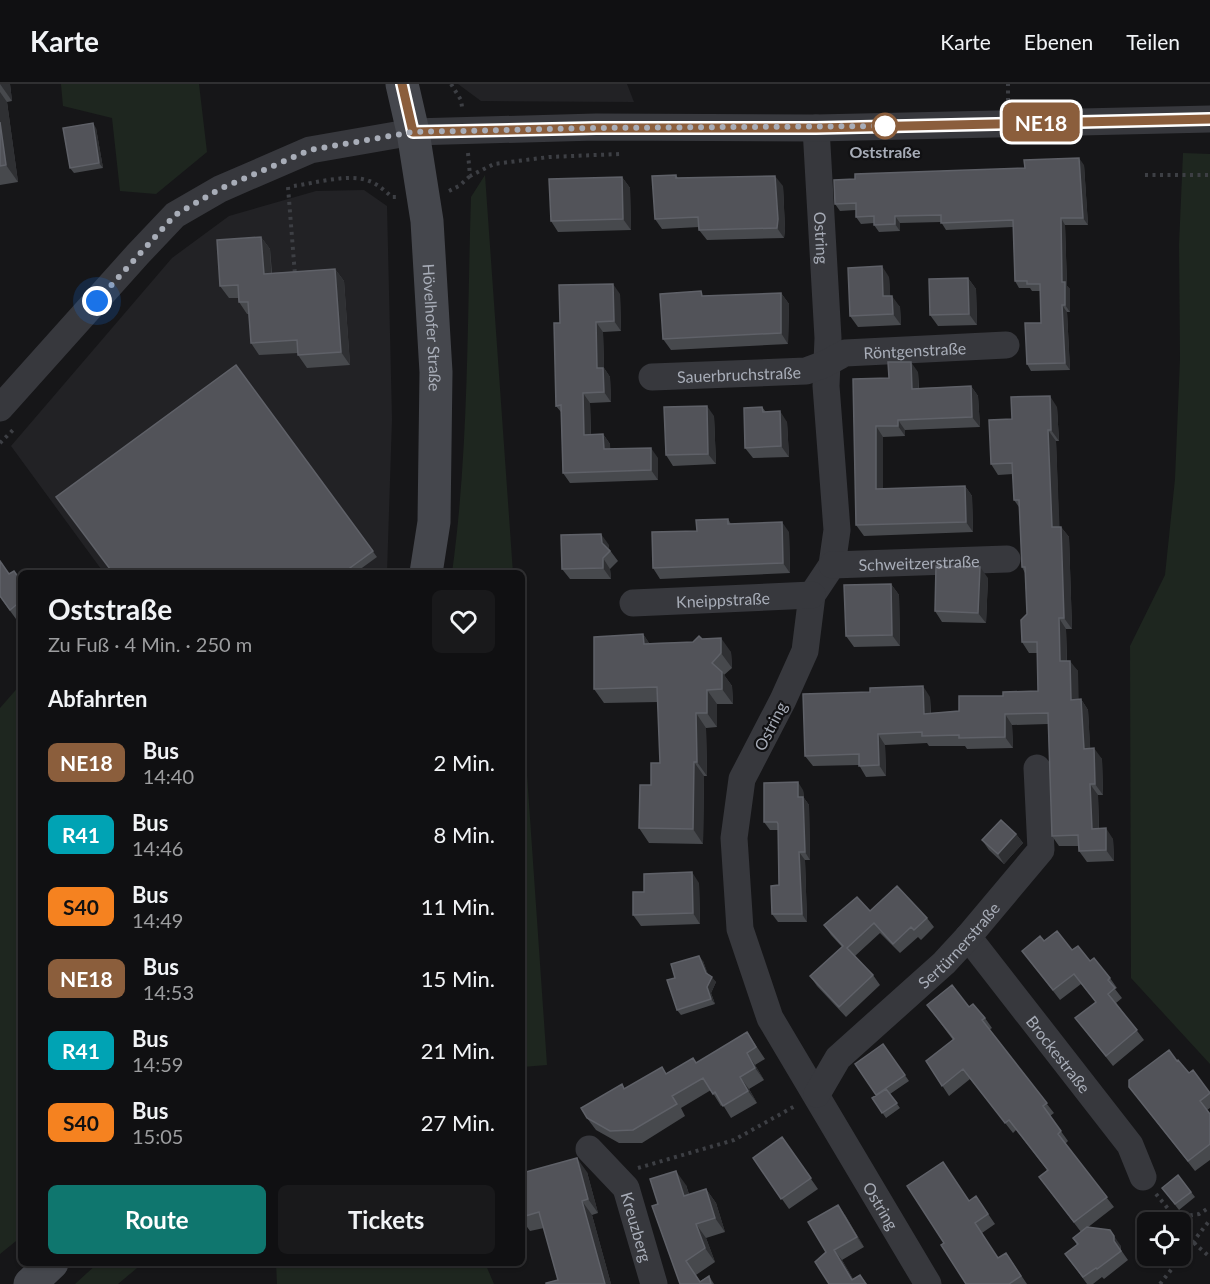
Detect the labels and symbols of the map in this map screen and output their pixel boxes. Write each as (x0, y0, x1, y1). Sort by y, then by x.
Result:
line badge: NE18 (999, 102, 1083, 141)
marker: Oststraße (872, 113, 898, 139)
place label: Oststraße (850, 142, 921, 161)
street label: Ostring (811, 211, 833, 264)
street label: Hövelhofer Straße (420, 263, 446, 391)
your location (82, 286, 112, 316)
street label: Röntgenstraße (863, 337, 967, 362)
street label: Sauerbruchstraße (677, 362, 801, 386)
street label: Schweitzerstraße (858, 550, 980, 574)
street label: Kneippstraße (676, 587, 770, 611)
street label: Ostring (750, 698, 790, 754)
street label: Sertürnerstraße (914, 898, 1003, 992)
street label: Brockestraße (1023, 1011, 1095, 1096)
street label: Ostring (860, 1178, 903, 1233)
street label: Kreuzberg (618, 1189, 656, 1264)

